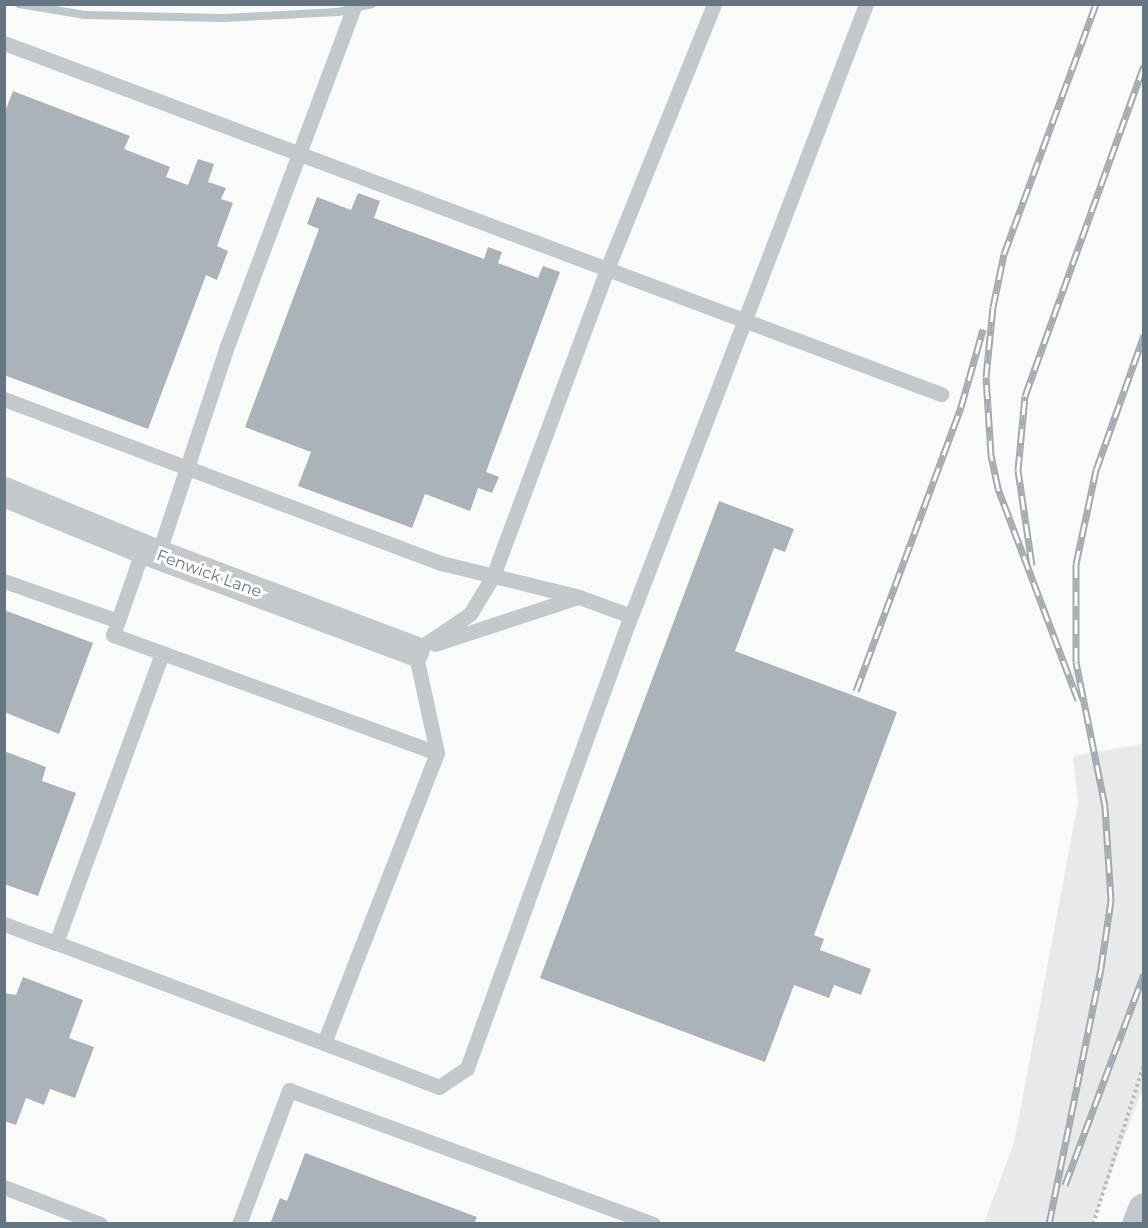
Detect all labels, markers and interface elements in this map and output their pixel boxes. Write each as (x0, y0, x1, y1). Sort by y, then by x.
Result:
street label: Fenwick Lane (154, 546, 264, 602)

